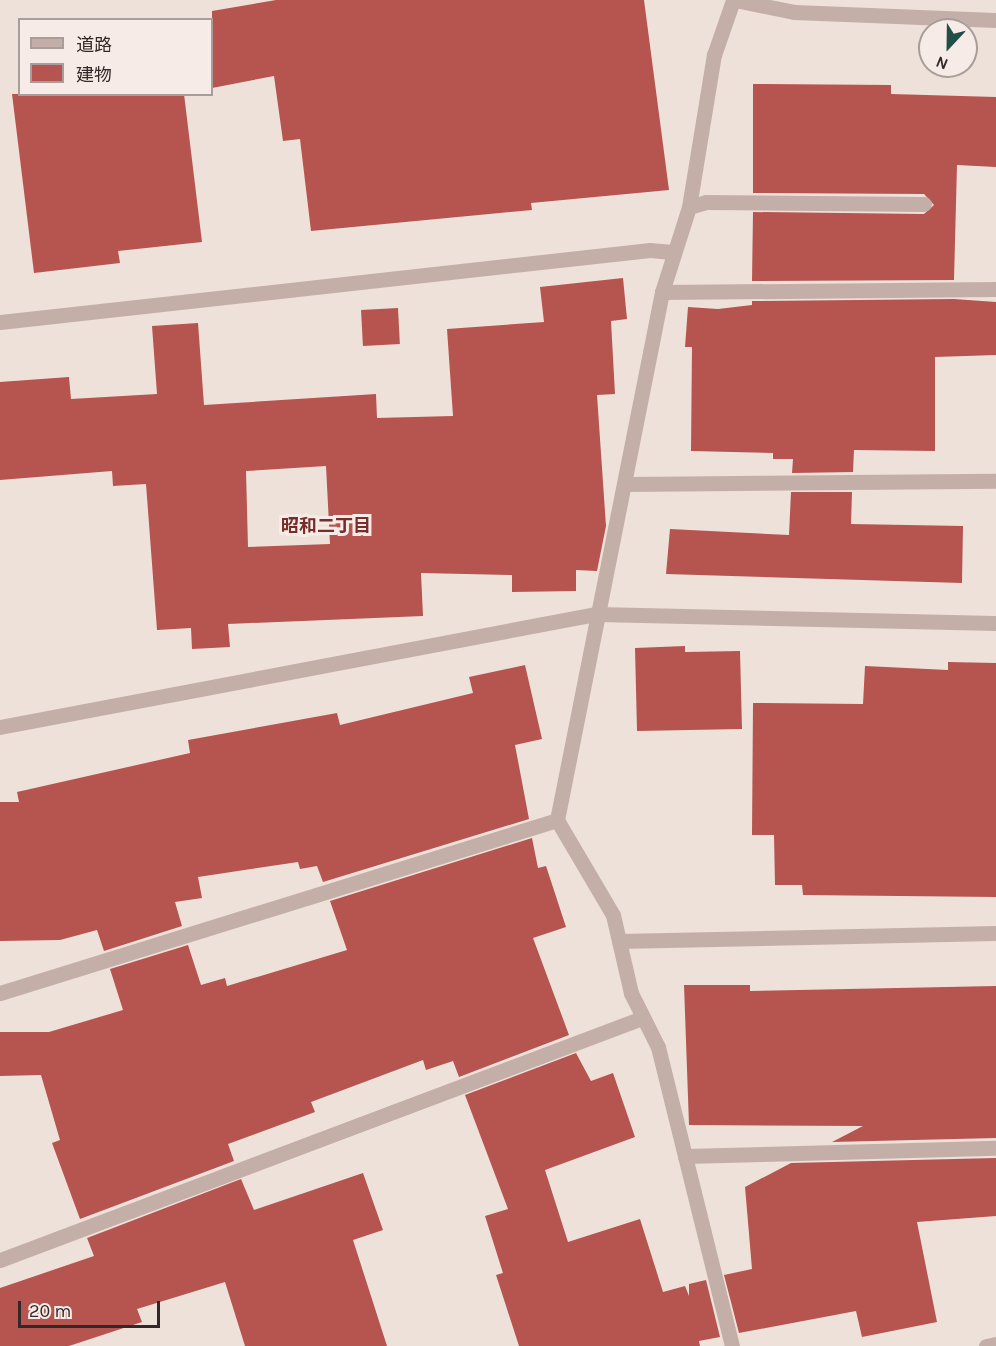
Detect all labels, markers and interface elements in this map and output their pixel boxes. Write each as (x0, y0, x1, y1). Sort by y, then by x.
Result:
legend (18, 18, 213, 96)
north arrow (918, 18, 978, 78)
text: 道路 (76, 34, 112, 56)
text: N (933, 52, 951, 74)
text: 建物 (76, 64, 112, 86)
district label: 昭和二丁目 (281, 515, 371, 537)
scale bar (21, 1289, 164, 1327)
text: 20 m (29, 1300, 71, 1322)

